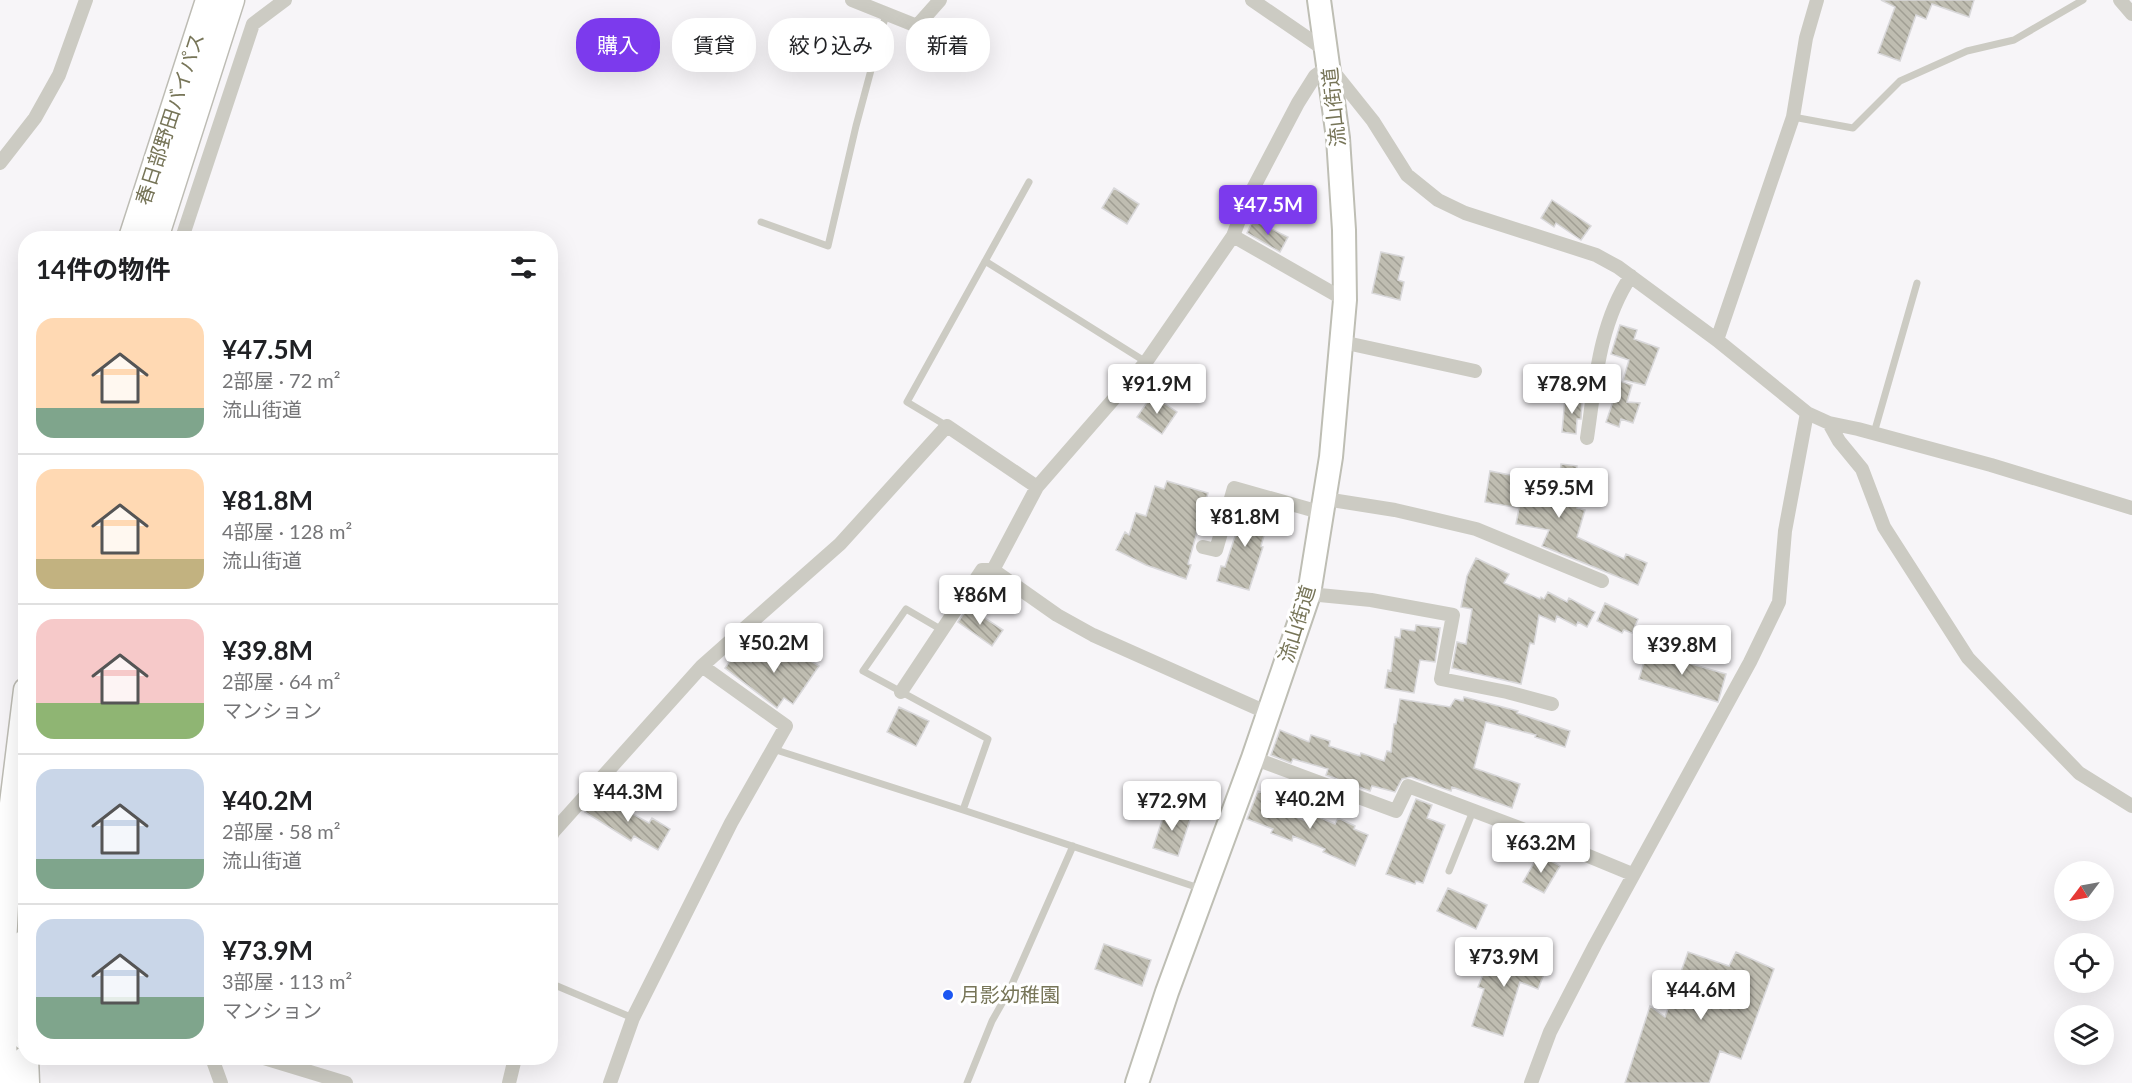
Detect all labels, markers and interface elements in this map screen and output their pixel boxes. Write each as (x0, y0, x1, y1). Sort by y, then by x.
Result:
chip: 購入 (576, 18, 660, 72)
chip: 賃貸 (672, 18, 756, 72)
chip: 絞り込み (768, 18, 894, 72)
chip: 新着 (906, 18, 990, 72)
street label: 春日部野田バイパス (130, 30, 208, 208)
street label: 流山街道 (1317, 66, 1349, 148)
pin: ¥47.5M (1219, 185, 1317, 236)
text: ¥47.5M (1233, 192, 1303, 216)
icon: filters (507, 251, 540, 284)
text: 14件の物件 (36, 253, 170, 285)
text: ¥47.5M (222, 333, 313, 365)
icon: home (84, 342, 156, 414)
pin: ¥91.9M (1108, 364, 1206, 415)
pin: ¥78.9M (1523, 364, 1621, 415)
text: 2部屋 · 72 m² (222, 368, 341, 392)
text: ¥91.9M (1122, 371, 1192, 395)
text: ¥78.9M (1537, 371, 1607, 395)
text: 流山街道 (222, 397, 302, 421)
pin: ¥59.5M (1510, 468, 1608, 519)
text: ¥59.5M (1524, 475, 1594, 499)
text: ¥81.8M (222, 484, 313, 516)
icon: home (84, 493, 156, 565)
pin: ¥81.8M (1196, 497, 1294, 548)
text: ¥81.8M (1210, 504, 1280, 528)
text: 4部屋 · 128 m² (222, 519, 352, 543)
text: 流山街道 (222, 548, 302, 572)
pin: ¥86M (944, 575, 1016, 626)
text: ¥86M (953, 582, 1007, 606)
street label: 流山街道 (1273, 582, 1319, 665)
pin: ¥50.2M (725, 623, 823, 674)
pin: ¥39.8M (1633, 625, 1731, 676)
text: ¥50.2M (739, 630, 809, 654)
text: ¥39.8M (1647, 632, 1717, 656)
text: ¥39.8M (222, 634, 313, 666)
icon: home (84, 643, 156, 715)
text: 2部屋 · 64 m² (222, 669, 341, 693)
text: マンション (222, 698, 322, 722)
pin: ¥44.3M (579, 772, 677, 823)
text: ¥44.3M (593, 779, 663, 803)
pin: ¥40.2M (1261, 779, 1359, 830)
pin: ¥72.9M (1123, 781, 1221, 832)
text: ¥40.2M (222, 784, 313, 816)
text: ¥40.2M (1275, 786, 1345, 810)
text: ¥72.9M (1137, 788, 1207, 812)
icon: home (84, 793, 156, 865)
text: 2部屋 · 58 m² (222, 819, 341, 843)
pin: ¥63.2M (1492, 823, 1590, 874)
text: ¥63.2M (1506, 830, 1576, 854)
text: 流山街道 (222, 848, 302, 872)
north arrow (2054, 861, 2114, 921)
map controls (2054, 861, 2114, 1065)
button: locate (2054, 933, 2114, 993)
text: ¥73.9M (222, 934, 313, 966)
pin: ¥73.9M (1455, 937, 1553, 988)
icon: home (84, 943, 156, 1015)
text: ¥73.9M (1469, 944, 1539, 968)
text: 3部屋 · 113 m² (222, 969, 352, 993)
pin: ¥44.6M (1652, 970, 1750, 1021)
text: ¥44.6M (1666, 977, 1736, 1001)
place label: 月影幼稚園 (960, 982, 1060, 1006)
marker: 月影幼稚園 (941, 988, 955, 1002)
text: マンション (222, 998, 322, 1022)
button: layers (2054, 1005, 2114, 1065)

